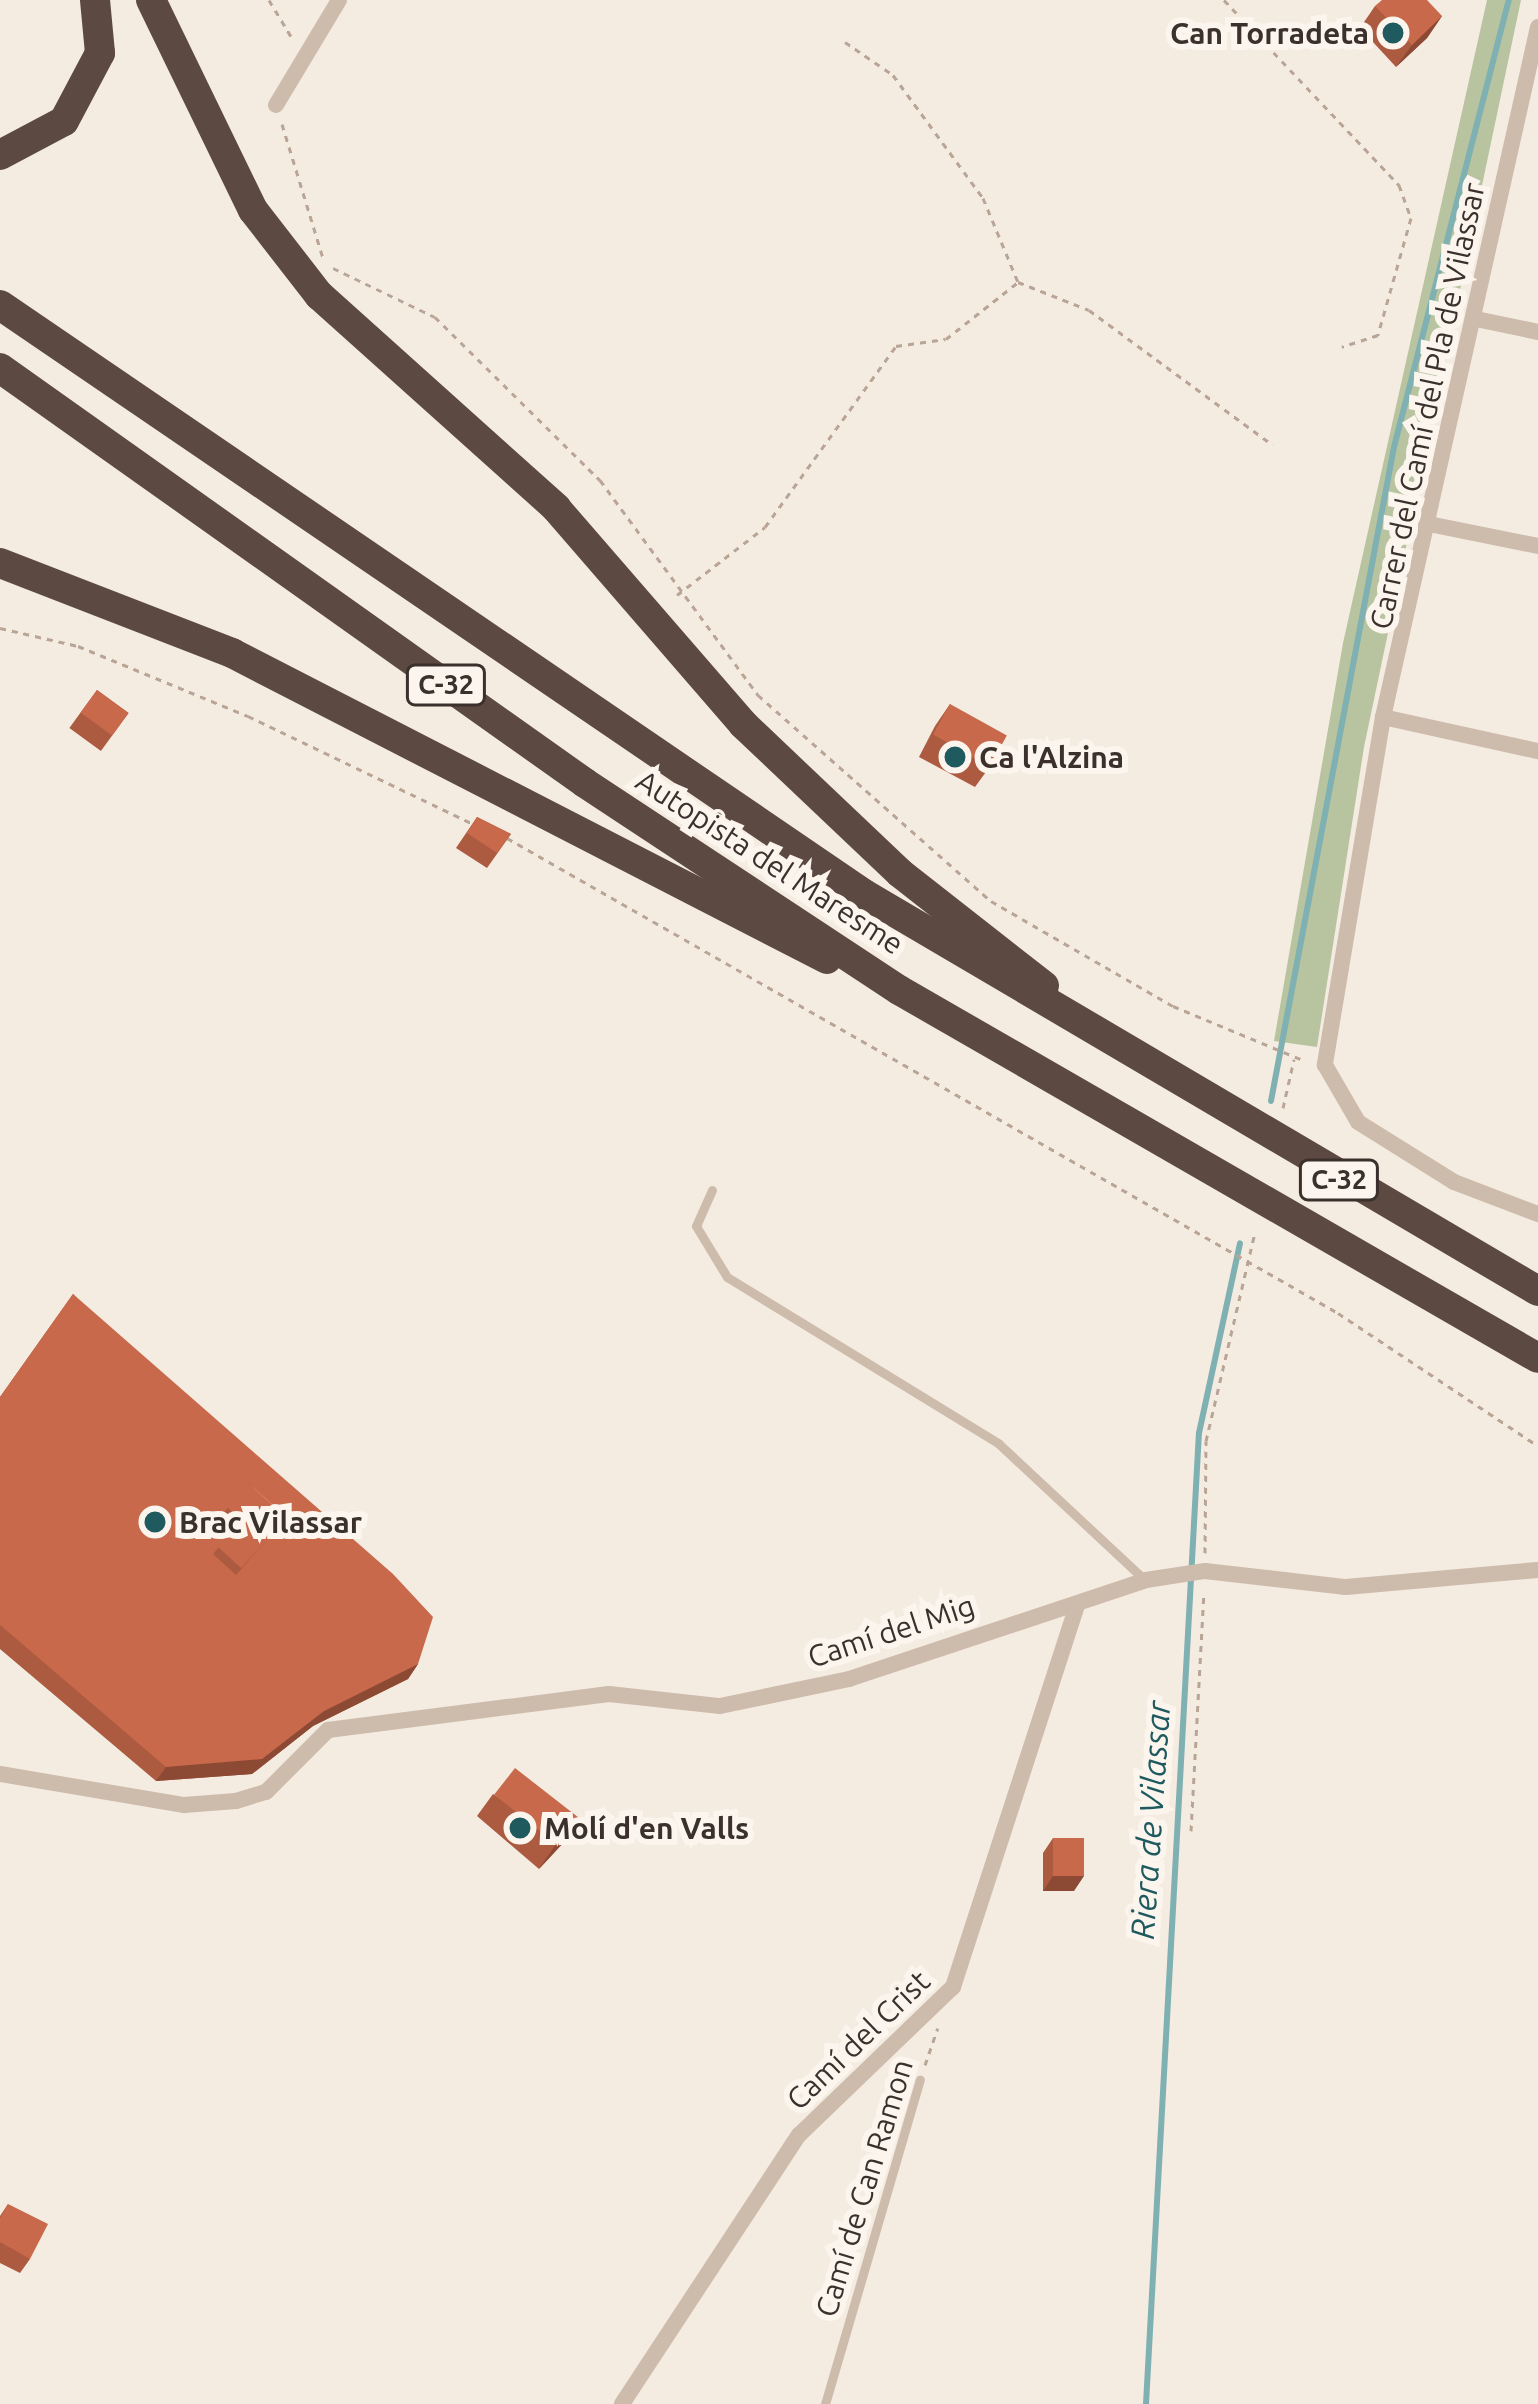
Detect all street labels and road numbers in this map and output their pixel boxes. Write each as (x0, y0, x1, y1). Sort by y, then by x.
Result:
street label: Carrer del Camí del Pla de Vilassar (1362, 179, 1492, 633)
road number: C-32 (404, 664, 488, 706)
street label: Autopista del Maresme (630, 762, 910, 962)
road number: C-32 (1297, 1159, 1381, 1201)
street label: Camí del Mig (803, 1587, 979, 1675)
street label: Camí del Crist (779, 1963, 937, 2117)
street label: Camí de Can Ramon (808, 2055, 920, 2321)

